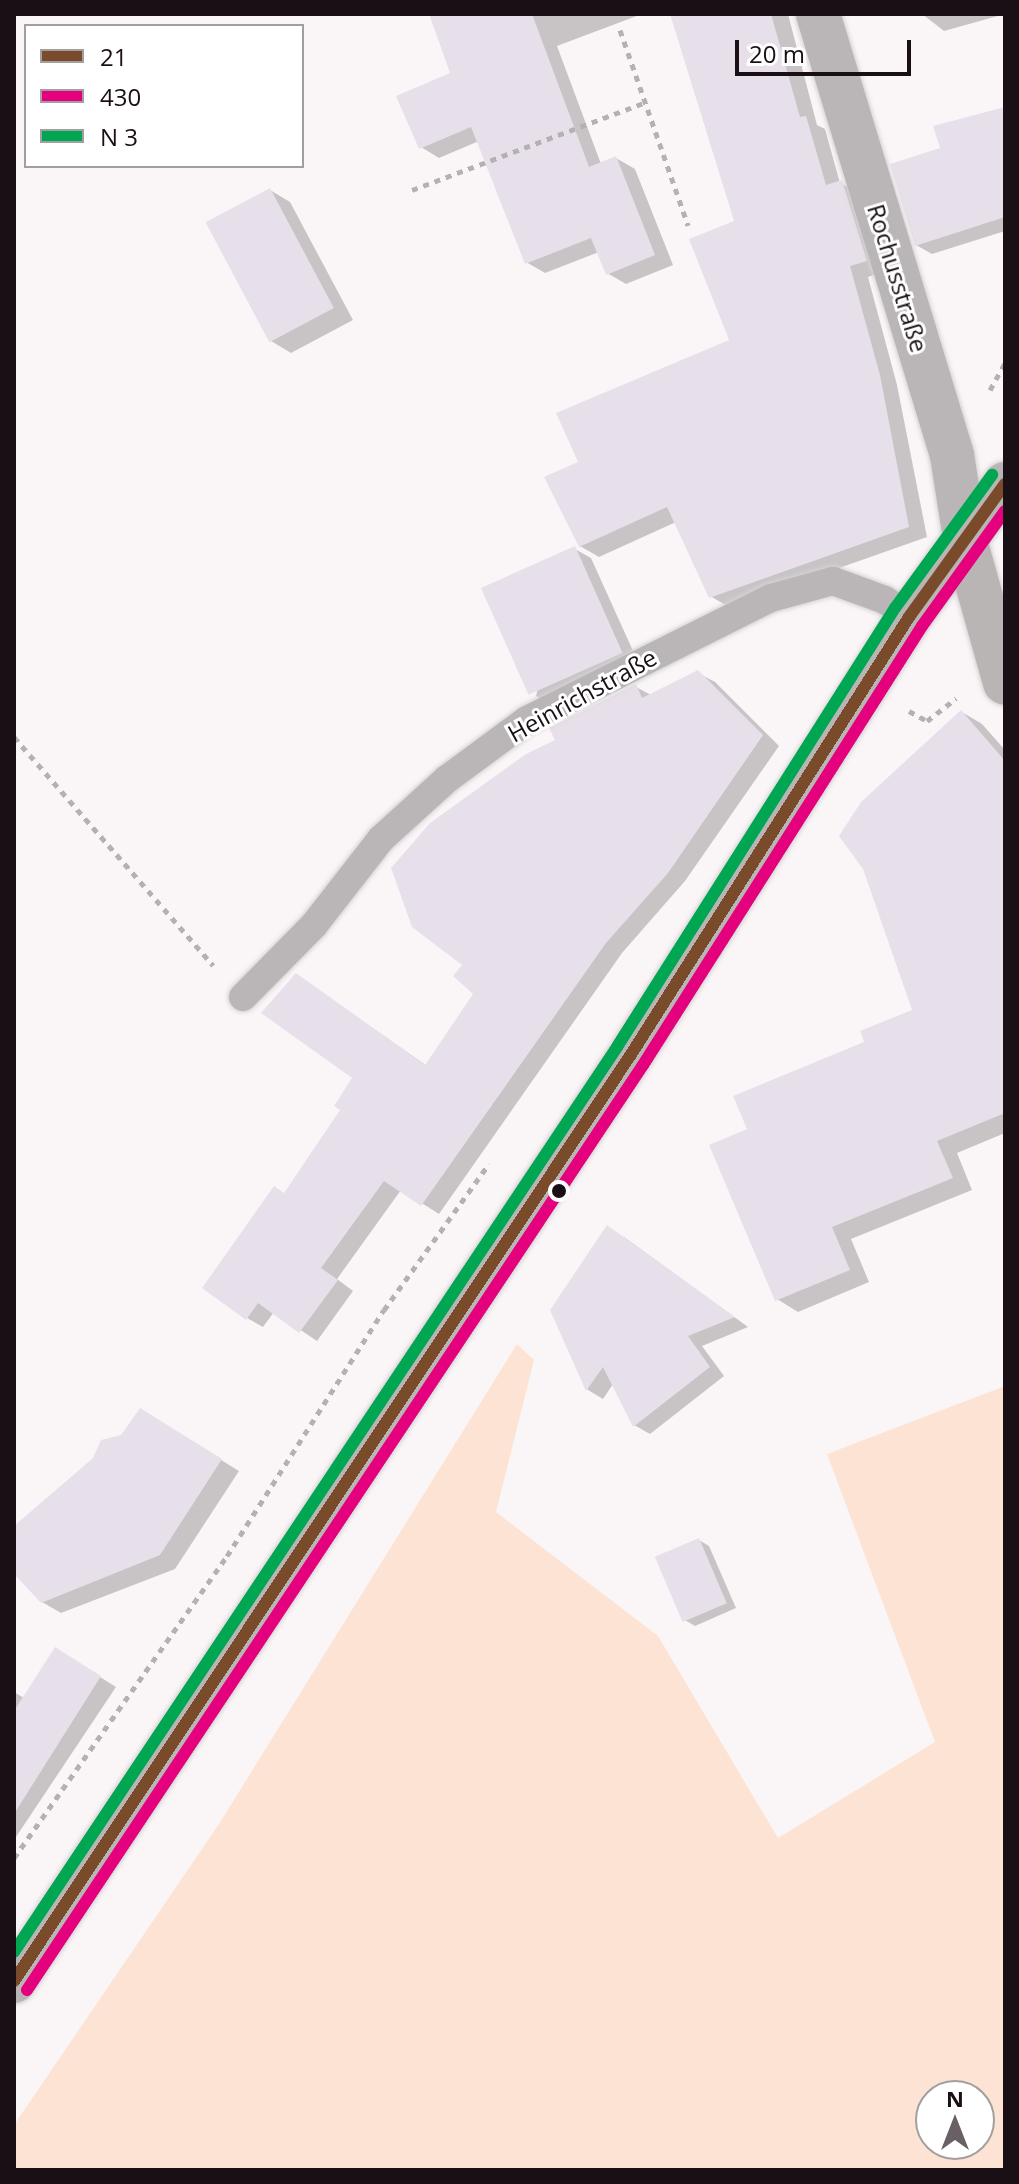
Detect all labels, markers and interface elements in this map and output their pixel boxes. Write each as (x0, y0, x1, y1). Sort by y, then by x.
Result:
legend (24, 24, 304, 168)
scale bar (739, 24, 915, 74)
text: 20 m (749, 37, 805, 70)
text: 21 (100, 40, 127, 73)
text: 430 (100, 80, 141, 113)
text: N 3 (100, 120, 138, 153)
street label: Rochusstraße (862, 201, 934, 355)
street label: Heinrichstraße (503, 642, 661, 748)
unlabelled marker (551, 1183, 567, 1199)
north arrow (915, 2080, 995, 2160)
text: N (946, 2083, 964, 2113)

